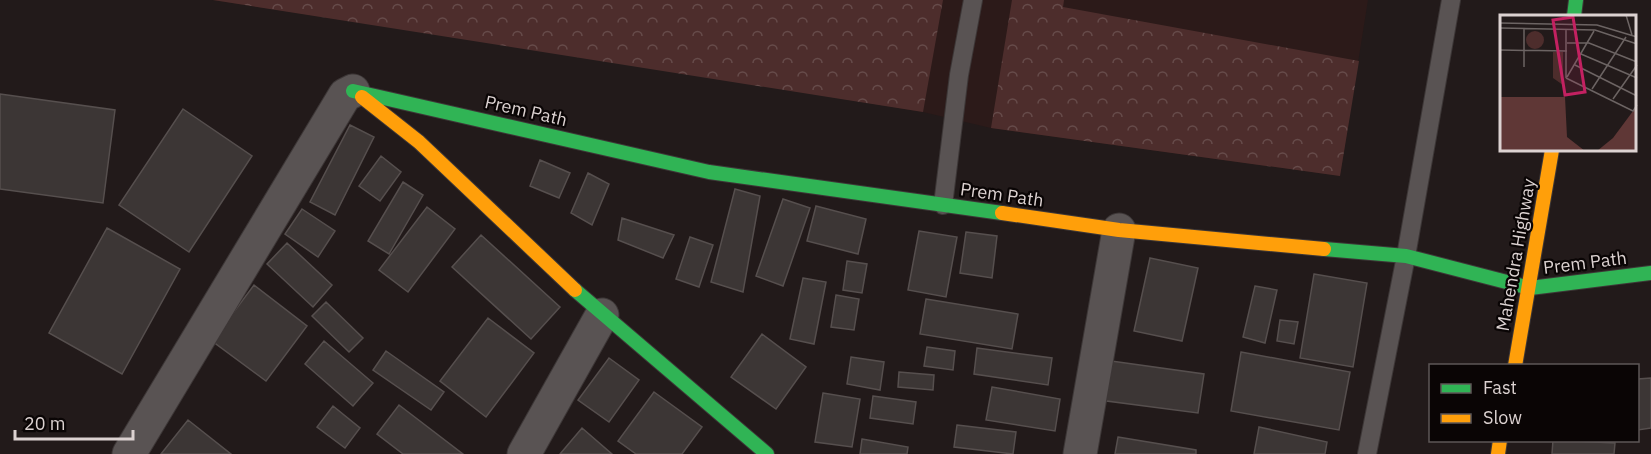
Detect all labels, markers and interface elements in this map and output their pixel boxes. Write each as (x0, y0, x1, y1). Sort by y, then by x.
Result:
inset map (1500, 15, 1636, 152)
street label: Prem Path (483, 90, 570, 131)
street label: Prem Path (959, 177, 1045, 212)
street label: Mahendra Highway (1491, 177, 1540, 333)
street label: Prem Path (1542, 246, 1628, 279)
legend (1429, 364, 1639, 442)
text: Fast (1483, 376, 1517, 399)
scale bar (15, 403, 134, 441)
text: Slow (1483, 406, 1522, 429)
text: 20 m (24, 412, 66, 435)

